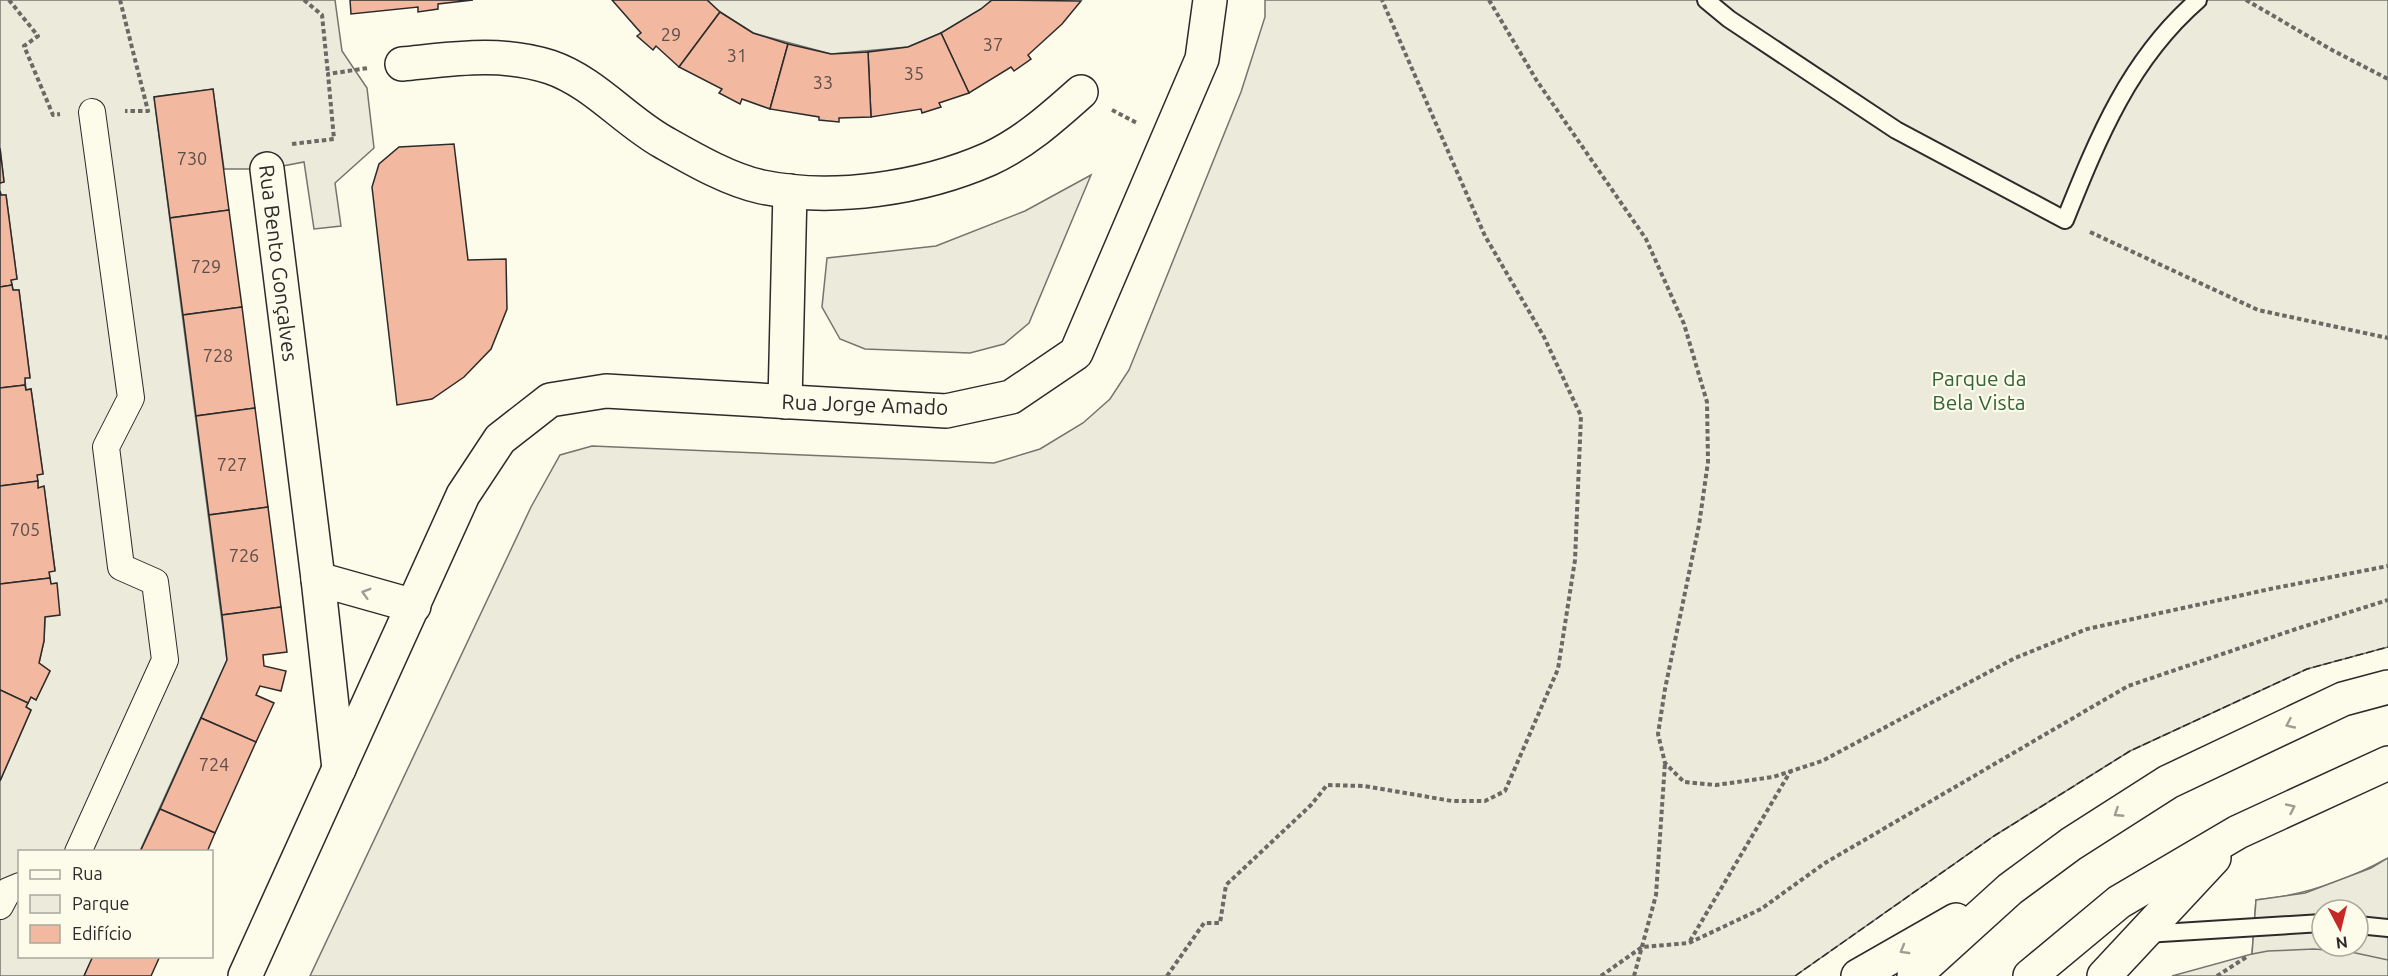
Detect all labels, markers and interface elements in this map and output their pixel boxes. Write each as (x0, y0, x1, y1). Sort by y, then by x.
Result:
house number: 29 (661, 24, 681, 44)
house number: 37 (983, 34, 1003, 54)
house number: 31 (727, 45, 747, 65)
house number: 35 (904, 63, 924, 83)
house number: 33 (813, 72, 833, 92)
house number: 730 (177, 148, 207, 168)
street label: Rua Bento Gonçalves (255, 163, 303, 363)
house number: 729 (191, 256, 221, 276)
house number: 728 (203, 345, 233, 365)
park label: Parque da Bela Vista (1932, 366, 2026, 414)
street label: Rua Jorge Amado (781, 389, 949, 419)
house number: 727 (217, 454, 247, 474)
house number: 705 (10, 519, 40, 539)
house number: 726 (229, 545, 259, 565)
one-way arrow (361, 588, 372, 600)
one-way arrow (2285, 717, 2296, 729)
house number: 724 (199, 754, 229, 774)
one-way arrow (2284, 803, 2295, 815)
one-way arrow (2114, 806, 2124, 818)
legend (18, 850, 213, 958)
text: Rua (72, 863, 103, 883)
text: Parque (72, 893, 129, 913)
north arrow (2310, 898, 2370, 958)
text: Edifício (72, 923, 132, 943)
text: N (2335, 933, 2349, 953)
one-way arrow (1900, 942, 1910, 954)

